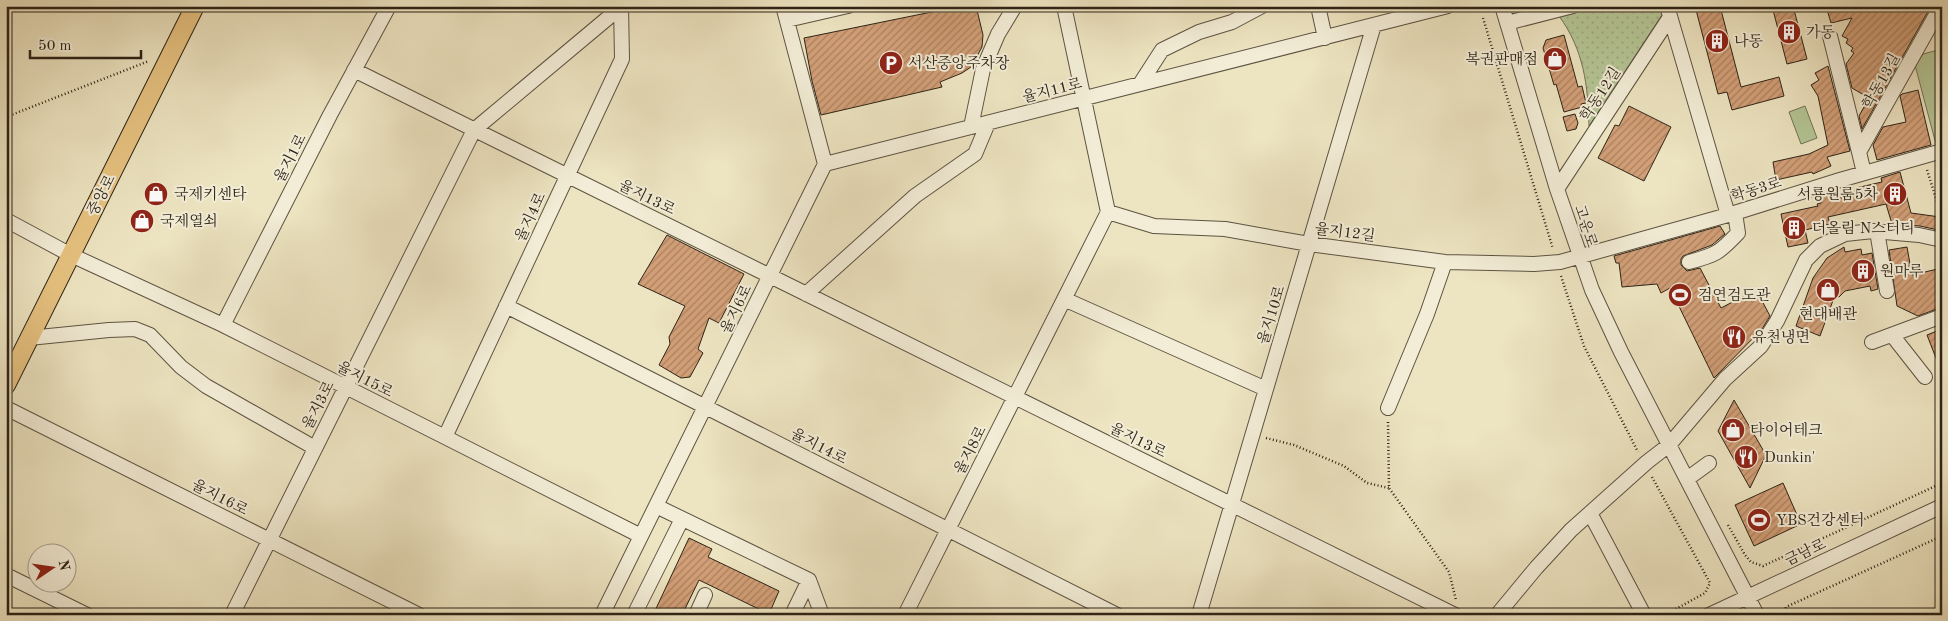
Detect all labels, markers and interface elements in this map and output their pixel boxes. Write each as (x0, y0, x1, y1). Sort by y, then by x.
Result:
building icon: 가동 (1776, 19, 1802, 45)
place label: 가동 (1806, 24, 1835, 41)
scale bar (30, 28, 141, 60)
building icon: 나동 (1704, 28, 1730, 54)
place label: 나동 (1734, 33, 1763, 50)
text: 50 m (38, 39, 72, 54)
shop icon: 복권판매점 (1542, 46, 1568, 72)
parking icon: 서산중앙주차장 (878, 50, 904, 76)
place label: 복권판매점 (1466, 51, 1538, 68)
street label: 학동13길 (1859, 51, 1904, 112)
place label: 서산중앙주차장 (908, 55, 1010, 72)
street label: 학동12길 (1577, 64, 1624, 124)
street label: 율지11로 (1021, 75, 1084, 106)
street label: 율지1로 (271, 131, 310, 185)
street label: 중앙로 (84, 172, 119, 218)
street label: 학동3로 (1729, 174, 1784, 205)
street label: 율지13로 (616, 176, 678, 219)
shop icon: 국제키센타 (143, 181, 169, 207)
building icon: 서룡원룸5차 (1882, 181, 1908, 207)
place label: 국제키센타 (174, 186, 247, 203)
place label: 서룡원룸5차 (1797, 186, 1879, 203)
street label: 율지4로 (512, 190, 549, 244)
street label: 고운로 (1571, 203, 1600, 250)
shop icon: 국제열쇠 (129, 208, 155, 234)
place label: 국제열쇠 (160, 213, 218, 230)
building icon: 더올림 N스터디 (1781, 215, 1807, 241)
street label: 율지12길 (1314, 220, 1376, 245)
place label: 더올림 N스터디 (1812, 220, 1915, 237)
building icon: 원마루 (1850, 258, 1876, 284)
place label: 원마루 (1880, 263, 1924, 280)
shop icon: 현대배관 (1815, 277, 1841, 303)
street label: 율지6로 (717, 282, 756, 336)
sports icon: 검연검도관 (1667, 282, 1693, 308)
street label: 율지10로 (1254, 283, 1289, 347)
place label: 검연검도관 (1698, 287, 1771, 304)
place label: 현대배관 (1799, 306, 1857, 323)
restaurant icon: 유천냉면 (1721, 324, 1747, 350)
place label: 유천냉면 (1752, 329, 1810, 346)
street label: 율지15로 (334, 358, 396, 401)
street label: 율지3로 (299, 378, 338, 432)
shop icon: 타이어테크 (1720, 417, 1746, 443)
street label: 율지13로 (1107, 419, 1169, 462)
place label: 타이어테크 (1750, 422, 1823, 439)
street label: 율지8로 (951, 423, 990, 477)
street label: 율지14로 (788, 425, 850, 468)
restaurant icon: Dunkin' (1733, 444, 1759, 470)
place label: Dunkin' (1764, 451, 1815, 466)
street label: 율지16로 (189, 476, 251, 519)
sports icon: YBS건강센터 (1746, 507, 1772, 533)
place label: YBS건강센터 (1776, 512, 1865, 529)
street label: 금남로 (1782, 535, 1829, 569)
north arrow (28, 544, 78, 594)
text: N (56, 559, 72, 572)

